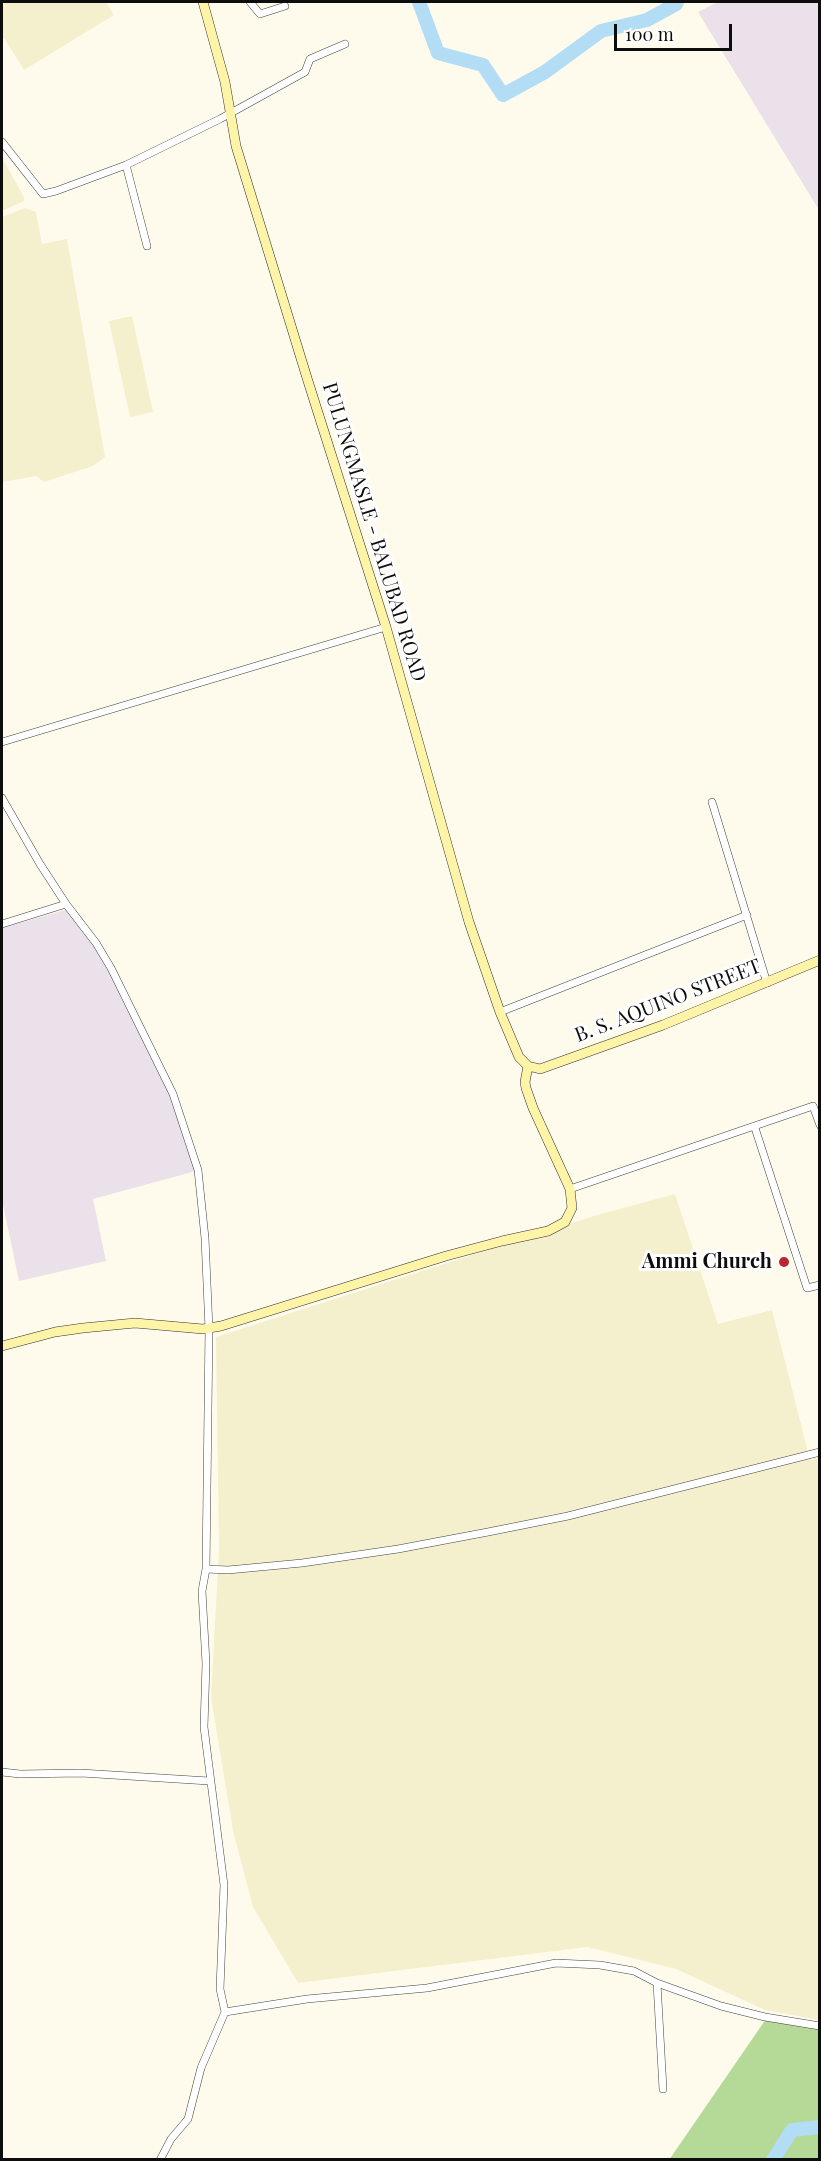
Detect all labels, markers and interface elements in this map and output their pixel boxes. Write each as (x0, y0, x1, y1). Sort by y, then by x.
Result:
scale bar (617, 12, 736, 50)
text: 100 m (625, 22, 674, 46)
street label: PULUNGMASLE - BALUBAD ROAD (317, 380, 431, 684)
street label: B. S. AQUINO STREET (571, 954, 765, 1048)
place label: Ammi Church (642, 1250, 772, 1274)
marker: Ammi Church (777, 1255, 791, 1269)

